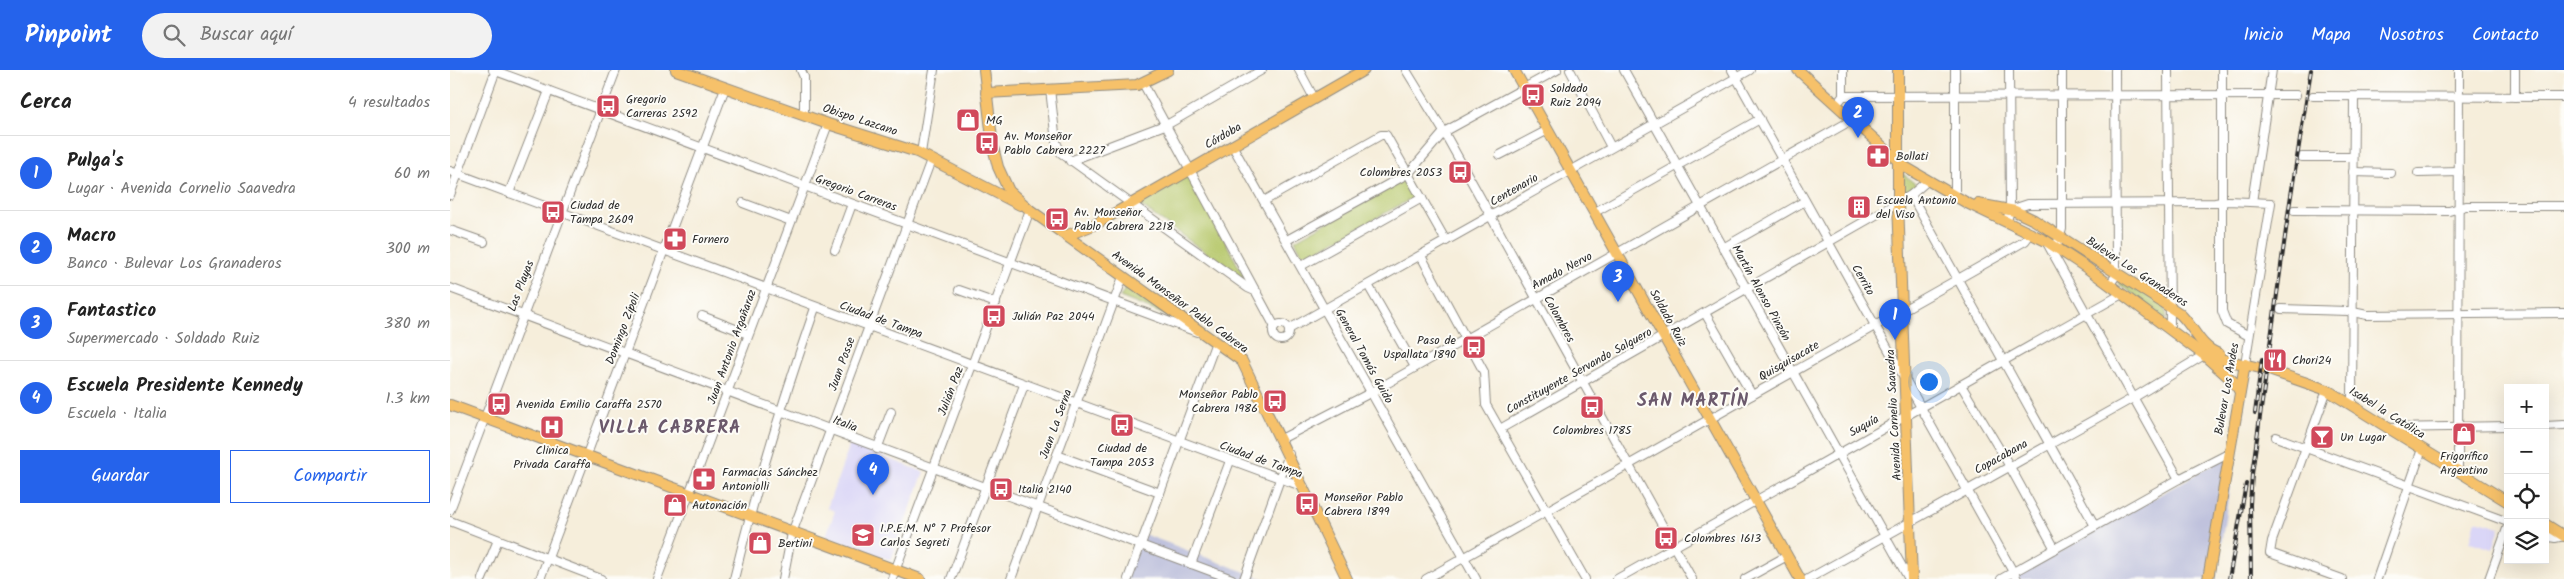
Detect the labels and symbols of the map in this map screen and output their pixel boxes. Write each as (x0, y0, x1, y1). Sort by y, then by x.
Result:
place label: Soldado Ruiz 2094 (1550, 79, 1602, 112)
bus stop icon: Soldado Ruiz 2094 (1520, 82, 1546, 108)
place label: Gregorio Carreras 2592 (626, 90, 698, 123)
bus stop icon: Gregorio Carreras 2592 (595, 93, 621, 119)
pin: 2 (1842, 97, 1874, 138)
street label: Obispo Lazcano (820, 99, 900, 141)
shop icon: MG (955, 107, 981, 133)
place label: MG (986, 111, 1003, 130)
street label: Córdoba (1201, 118, 1245, 154)
place label: Av. Monseñor Pablo Cabrera 2227 (1004, 127, 1105, 160)
bus stop icon: Av. Monseñor Pablo Cabrera 2227 (974, 130, 1000, 156)
pharmacy icon: Bollati (1865, 143, 1891, 169)
place label: Bollati (1896, 147, 1929, 166)
bus stop icon: Colombres 2053 (1447, 159, 1473, 185)
place label: Colombres 2053 (1360, 163, 1442, 182)
street label: Centenario (1486, 168, 1542, 212)
street label: Gregorio Carreras (812, 169, 900, 217)
place label: Escuela Antonio del Viso (1876, 191, 1957, 224)
building icon: Escuela Antonio del Viso (1846, 194, 1872, 220)
place label: Ciudad de Tampa 2609 (570, 196, 633, 229)
bus stop icon: Ciudad de Tampa 2609 (540, 199, 566, 225)
place label: Av. Monseñor Pablo Cabrera 2218 (1074, 203, 1174, 236)
bus stop icon: Av. Monseñor Pablo Cabrera 2218 (1044, 206, 1070, 232)
pharmacy icon: Fornero (662, 226, 688, 252)
place label: Fornero (692, 230, 729, 249)
street label: Bulevar Los Granaderos (2082, 232, 2192, 312)
street label: Martín Alonso Pinzón (1726, 241, 1796, 345)
street label: Avenida Monseñor Pablo Cabrera (1107, 246, 1253, 359)
street label: Amado Nervo (1528, 247, 1596, 295)
street label: Las Playas (503, 258, 539, 314)
pin: 3 (1602, 261, 1634, 302)
street label: Cerrito (1846, 261, 1880, 299)
street label: Soldado Ruiz (1644, 286, 1692, 350)
street label: Juan Antonio Argañaraz (702, 287, 762, 407)
street label: Domingo Zípoli (601, 289, 646, 368)
street label: Colombres (1538, 292, 1580, 346)
street label: Ciudad de Tampa (837, 296, 926, 344)
pin: 1 (1879, 299, 1911, 340)
bus stop icon: Julián Paz 2044 (981, 303, 1007, 329)
street label: General Tomás Guido (1330, 305, 1398, 407)
place label: Julián Paz 2044 (1012, 307, 1095, 326)
street label: Constituyente Servando Salguero (1502, 323, 1656, 419)
place label: Paso de Uspallata 1890 (1383, 331, 1457, 364)
street label: Juan Posse (824, 334, 861, 393)
bus stop icon: Paso de Uspallata 1890 (1461, 334, 1487, 360)
street label: Quisquisacate (1755, 336, 1823, 386)
street label: Bulevar Los Andes (2210, 341, 2244, 437)
restaurant icon: Chori24 (2262, 347, 2288, 373)
street label: Avenida Cornelio Saavedra (1881, 348, 1907, 481)
place label: Chori24 (2292, 351, 2332, 370)
street label: Julián Paz (933, 364, 969, 418)
your location (1916, 369, 1942, 395)
street label: Isabel la Católica (2345, 382, 2429, 444)
place label: Monseñor Pablo Cabrera 1986 (1179, 385, 1258, 418)
street label: Juan La Serna (1035, 386, 1078, 462)
district label: SAN MARTÍN (1637, 387, 1749, 416)
bus stop icon: Monseñor Pablo Cabrera 1986 (1262, 388, 1288, 414)
bus stop icon: Avenida Emilio Caraffa 2570 (486, 391, 512, 417)
bus stop icon: Colombres 1785 (1579, 394, 1605, 420)
place label: Avenida Emilio Caraffa 2570 (516, 395, 662, 414)
street label: Suquía (1845, 410, 1883, 442)
street label: Italia (830, 411, 861, 438)
bus stop icon: Ciudad de Tampa 2053 (1109, 412, 1135, 438)
hospital icon: Clinica Privada Caraffa (539, 414, 565, 440)
district label: VILLA CABRERA (599, 414, 741, 443)
place label: Colombres 1785 (1552, 421, 1633, 440)
shop icon: Frigorífico Argentino (2451, 421, 2477, 447)
bar icon: Un Lugar (2309, 424, 2335, 450)
place label: Un Lugar (2340, 428, 2387, 447)
street label: Copacabana (1971, 434, 2032, 480)
street label: Ciudad de Tampa (1217, 436, 1306, 484)
place label: Ciudad de Tampa 2053 (1090, 439, 1154, 472)
place label: Clinica Privada Caraffa (513, 441, 591, 474)
place label: Frigorífico Argentino (2440, 447, 2488, 480)
pin: 4 (857, 454, 889, 495)
place label: Farmacias Sánchez Antoniolli (722, 463, 818, 496)
pharmacy icon: Farmacias Sánchez Antoniolli (691, 466, 717, 492)
bus stop icon: Italia 2140 (988, 476, 1014, 502)
place label: Italia 2140 (1018, 480, 1072, 499)
place label: Monseñor Pablo Cabrera 1899 (1324, 488, 1403, 521)
bus stop icon: Monseñor Pablo Cabrera 1899 (1294, 491, 1320, 517)
shop icon: Autonación (662, 492, 688, 518)
place label: Autonación (692, 496, 747, 515)
place label: I.P.E.M. N° 7 Profesor Carlos Segreti (880, 519, 992, 552)
school or university icon: I.P.E.M. N° 7 Profesor Carlos Segreti (850, 522, 876, 548)
bus stop icon: Colombres 1613 (1653, 525, 1679, 551)
place label: Colombres 1613 (1684, 529, 1761, 548)
shop icon: Bertini (747, 530, 773, 556)
place label: Bertini (778, 534, 813, 553)

